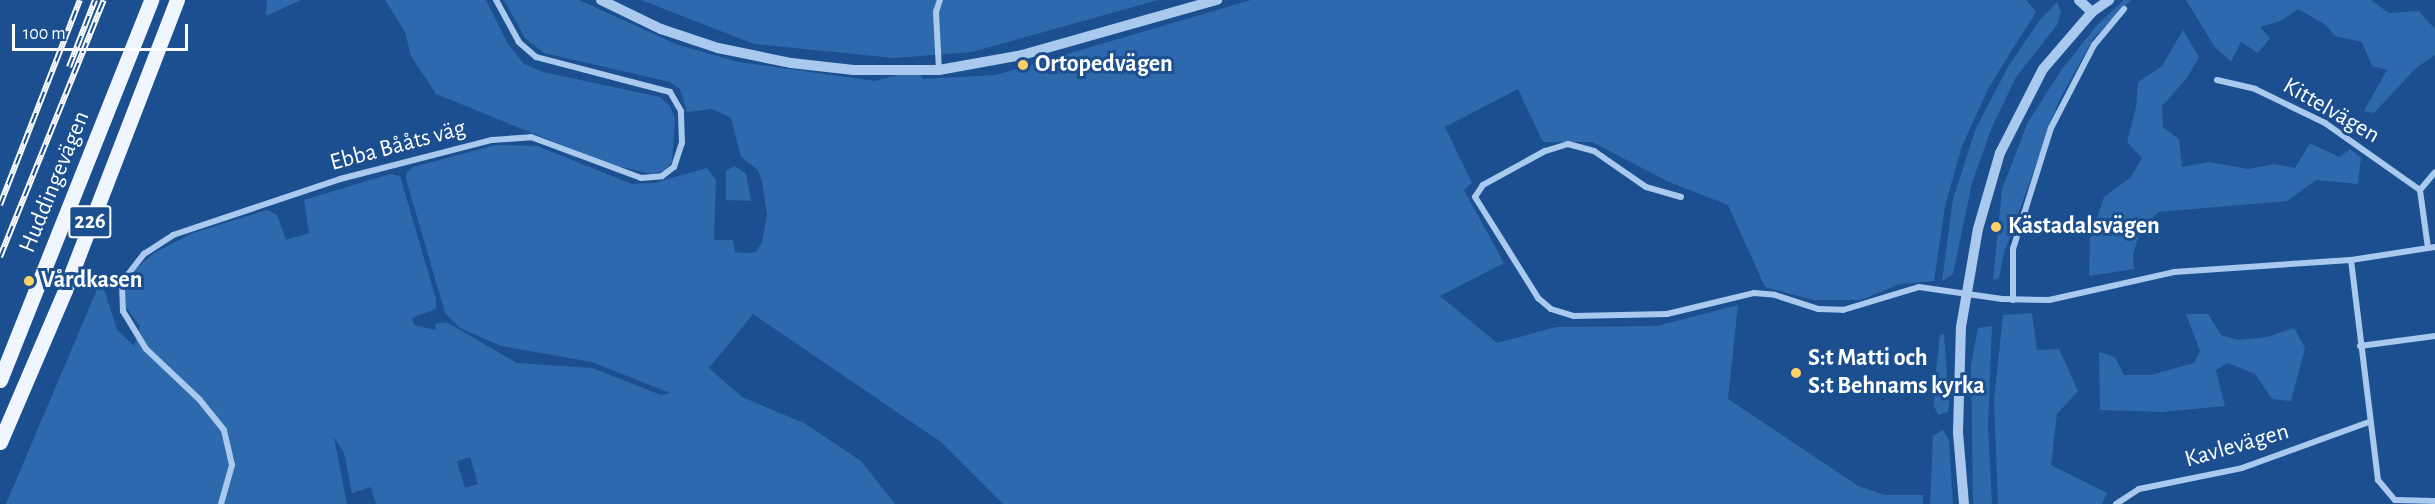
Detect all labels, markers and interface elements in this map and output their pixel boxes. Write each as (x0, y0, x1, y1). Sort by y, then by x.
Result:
scale bar (15, 12, 190, 50)
text: 100 m (23, 25, 66, 43)
place label: Ortopedvägen (1035, 51, 1173, 79)
marker: Ortopedvägen (1016, 58, 1030, 72)
street label: Kittelvägen (2278, 72, 2384, 150)
street label: Huddingevägen (14, 107, 96, 257)
street label: Ebba Bååts väg (327, 114, 469, 178)
road number: 226 (68, 203, 112, 241)
place label: Kästadalsvägen (2008, 213, 2160, 241)
marker: Kästadalsvägen (1989, 220, 2003, 234)
place label: Vårdkasen (41, 267, 142, 295)
marker: Vårdkasen (22, 274, 36, 288)
place label: S:t Matti och S:t Behnams kyrka (1808, 345, 1985, 401)
marker: S:t Matti och S:t Behnams kyrka (1789, 366, 1803, 380)
street label: Kavlevägen (2182, 417, 2292, 475)

